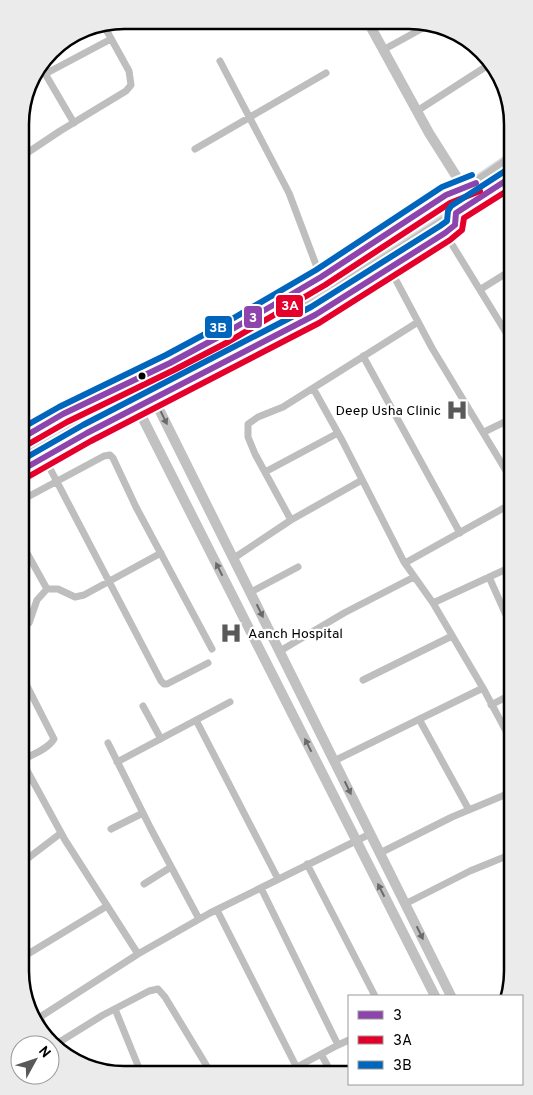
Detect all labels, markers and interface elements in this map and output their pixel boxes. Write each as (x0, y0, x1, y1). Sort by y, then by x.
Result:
line badge: 3A (275, 294, 304, 318)
text: 3A (281, 298, 299, 315)
line badge: 3 (243, 305, 263, 329)
text: 3 (249, 310, 257, 327)
line badge: 3B (204, 315, 233, 339)
text: 3B (209, 320, 227, 337)
unlabelled marker (137, 371, 147, 381)
hospital icon: Deep Usha Clinic (444, 397, 470, 423)
place label: Deep Usha Clinic (336, 403, 441, 420)
one-way arrow (161, 411, 169, 425)
one-way arrow (215, 562, 223, 576)
one-way arrow (256, 604, 264, 618)
hospital icon: Aanch Hospital (218, 620, 244, 646)
place label: Aanch Hospital (248, 626, 343, 643)
one-way arrow (304, 738, 312, 752)
one-way arrow (344, 781, 352, 795)
one-way arrow (377, 883, 385, 897)
one-way arrow (416, 926, 424, 941)
legend (348, 995, 523, 1085)
text: 3 (393, 1007, 402, 1026)
text: 3A (393, 1032, 412, 1051)
north arrow (10, 1035, 60, 1085)
text: N (34, 1043, 54, 1062)
text: 3B (393, 1057, 412, 1076)

